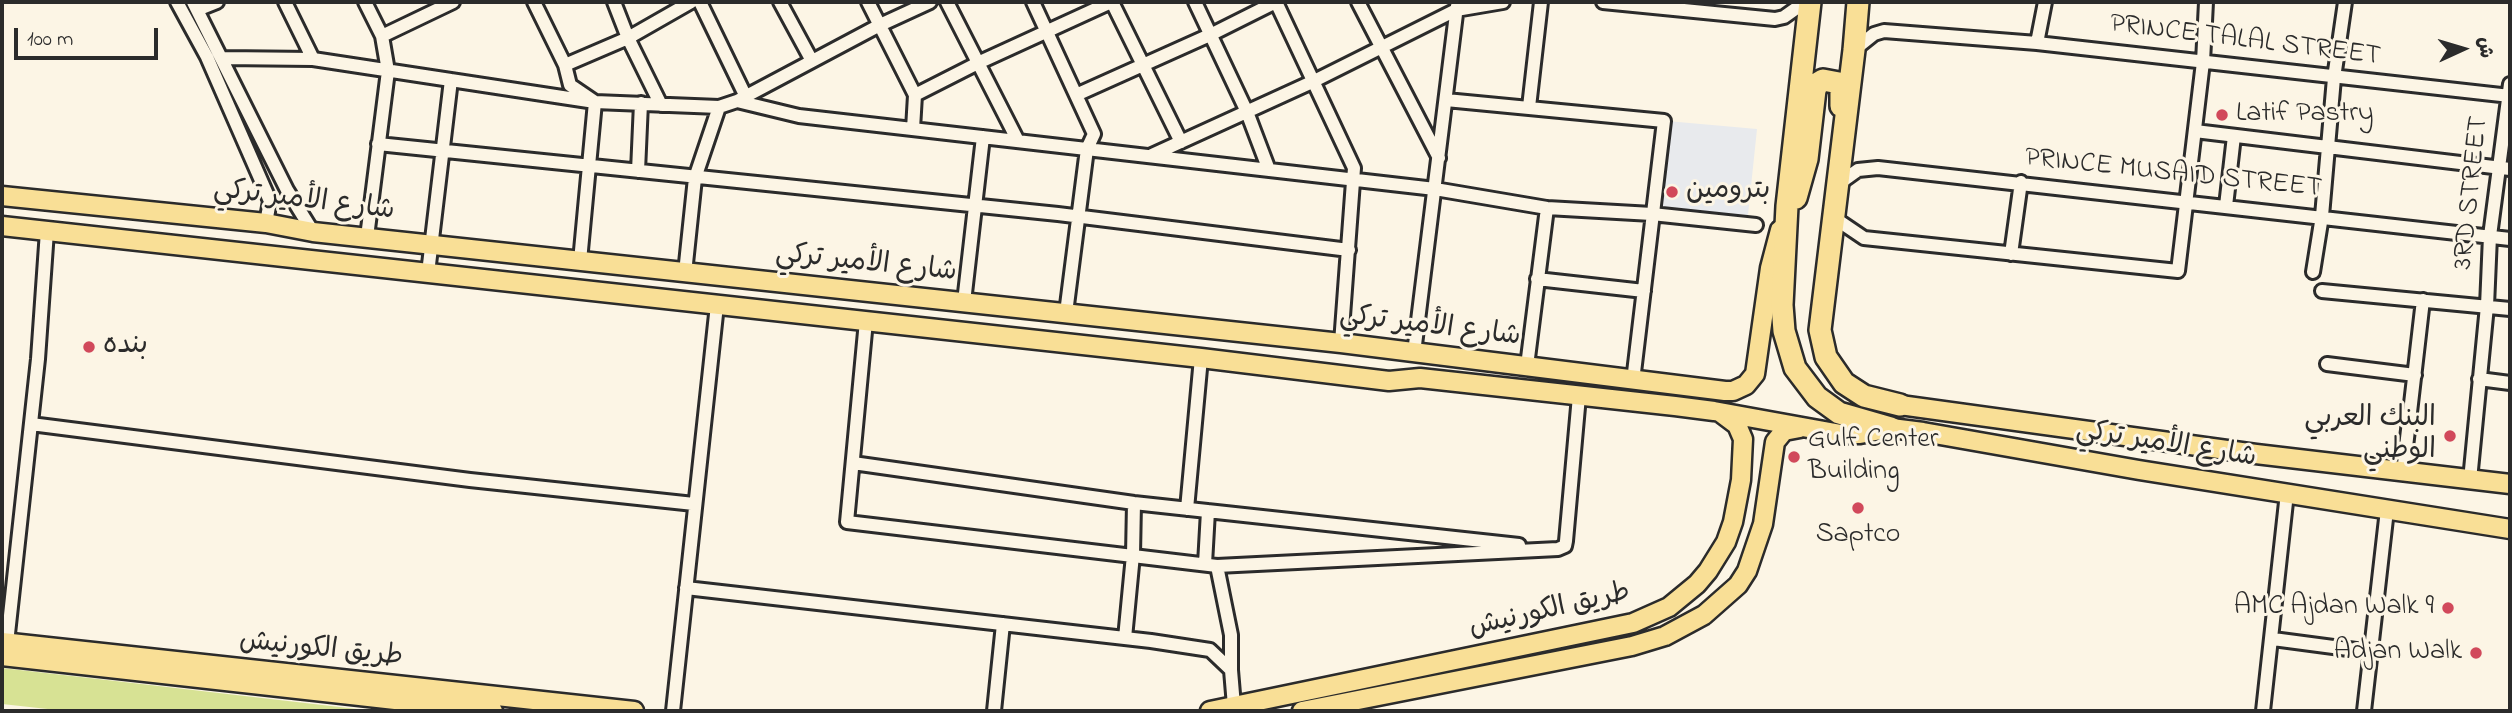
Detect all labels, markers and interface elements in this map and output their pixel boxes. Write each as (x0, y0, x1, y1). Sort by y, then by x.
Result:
street label: PRINCE TALAL STREET (2108, 9, 2382, 75)
scale bar (18, 14, 161, 58)
north arrow (2428, 14, 2498, 84)
text: 100 m (27, 25, 73, 55)
text: ش (2470, 36, 2499, 59)
place label: Latif Pastry (2236, 98, 2373, 132)
marker: Latif Pastry (2214, 107, 2230, 123)
street label: 3RD STREET (2448, 115, 2498, 271)
street label: PRINCE MUSAID STREET (2023, 143, 2323, 207)
street label: شارع الأمير تركي (212, 174, 396, 230)
place label: بترومين (1686, 175, 1770, 209)
marker: بترومين (1664, 184, 1680, 200)
street label: شارع الأمير تركي (774, 239, 958, 291)
street label: شارع الأمير تركي (1338, 300, 1522, 356)
place label: بنده (103, 330, 148, 364)
marker: بنده (81, 339, 97, 355)
place label: البنك العربي الوطني (2304, 403, 2436, 469)
street label: شارع الأمير تركي (2073, 415, 2259, 477)
place label: Gulf Center Building (1808, 424, 1939, 490)
marker: البنك العربي الوطني (2442, 428, 2458, 444)
marker: Gulf Center Building (1786, 449, 1802, 465)
marker: Saptco (1850, 500, 1866, 516)
place label: Saptco (1816, 519, 1900, 553)
street label: طريق الكورنيش (1466, 577, 1634, 647)
place label: AMC Ajdan Walk 9 (2234, 591, 2434, 625)
marker: AMC Ajdan Walk 9 (2440, 600, 2456, 616)
street label: طريق الكورنيش (238, 626, 404, 676)
place label: Adjan Walk (2334, 636, 2462, 670)
marker: Adjan Walk (2468, 645, 2484, 661)

